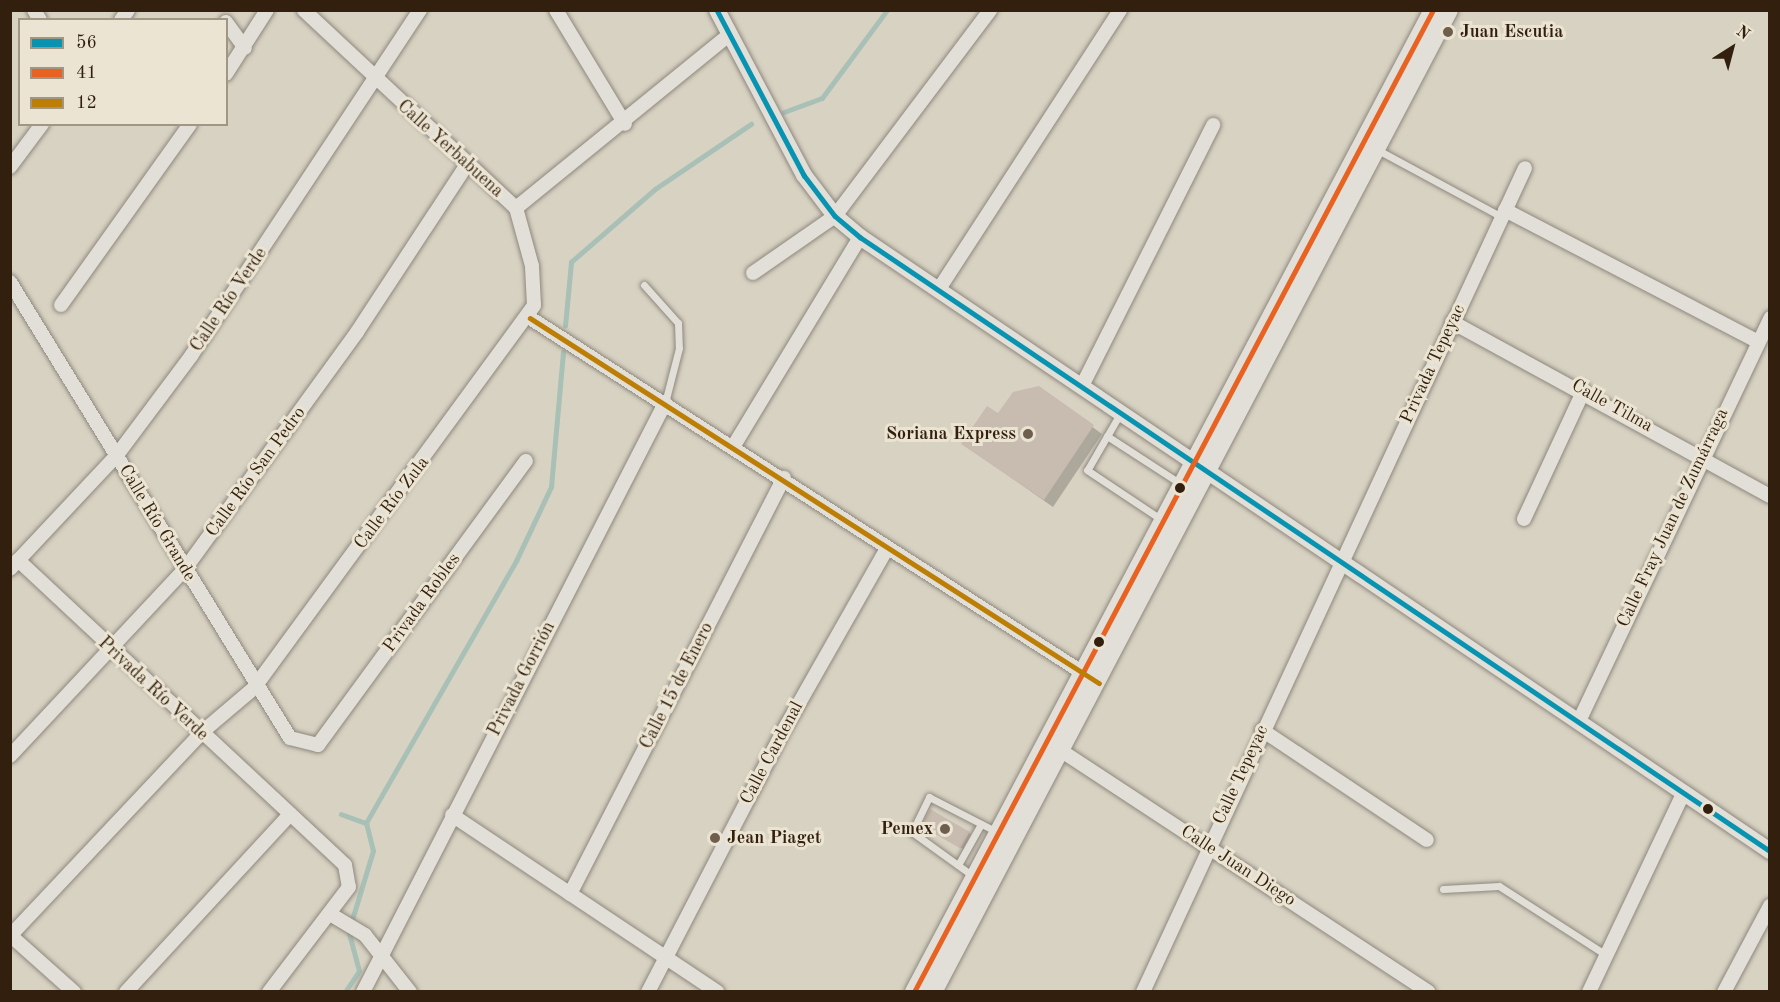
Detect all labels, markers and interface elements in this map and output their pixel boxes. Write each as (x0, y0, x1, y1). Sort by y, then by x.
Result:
legend (18, 18, 228, 126)
north arrow (1702, 18, 1762, 78)
place label: Juan Escutia (1460, 21, 1563, 43)
text: N (1733, 23, 1752, 44)
marker: Juan Escutia (1441, 25, 1455, 39)
text: 56 (76, 34, 97, 52)
text: 41 (76, 64, 97, 82)
text: 12 (76, 94, 97, 112)
street label: Calle Yerbabuena (393, 96, 507, 202)
street label: Calle Río Verde (186, 244, 272, 356)
street label: Privada Tepeyac (1396, 301, 1470, 427)
street label: Calle Tilma (1568, 375, 1656, 437)
street label: Calle Río San Pedro (201, 403, 311, 541)
street label: Calle Fray Juan de Zumárraga (1613, 405, 1733, 631)
place label: Soriana Express (886, 423, 1016, 445)
marker: Soriana Express (1021, 427, 1035, 441)
street label: Calle Río Zula (350, 452, 434, 554)
street label: Calle Río Grande (114, 461, 200, 585)
unlabelled marker (1174, 482, 1186, 494)
street label: Privada Robles (379, 549, 465, 657)
street label: Privada Gorrión (484, 618, 560, 740)
street label: Calle 15 de Enero (636, 619, 718, 753)
street label: Privada Río Verde (93, 632, 213, 746)
unlabelled marker (1093, 636, 1105, 648)
street label: Calle Cardenal (736, 698, 808, 808)
street label: Calle Tepeyac (1209, 722, 1273, 828)
unlabelled marker (1702, 803, 1714, 815)
place label: Pemex (881, 818, 933, 840)
street label: Calle Juan Diego (1176, 821, 1300, 911)
marker: Pemex (938, 822, 952, 836)
place label: Jean Piaget (727, 827, 822, 849)
marker: Jean Piaget (708, 831, 722, 845)

